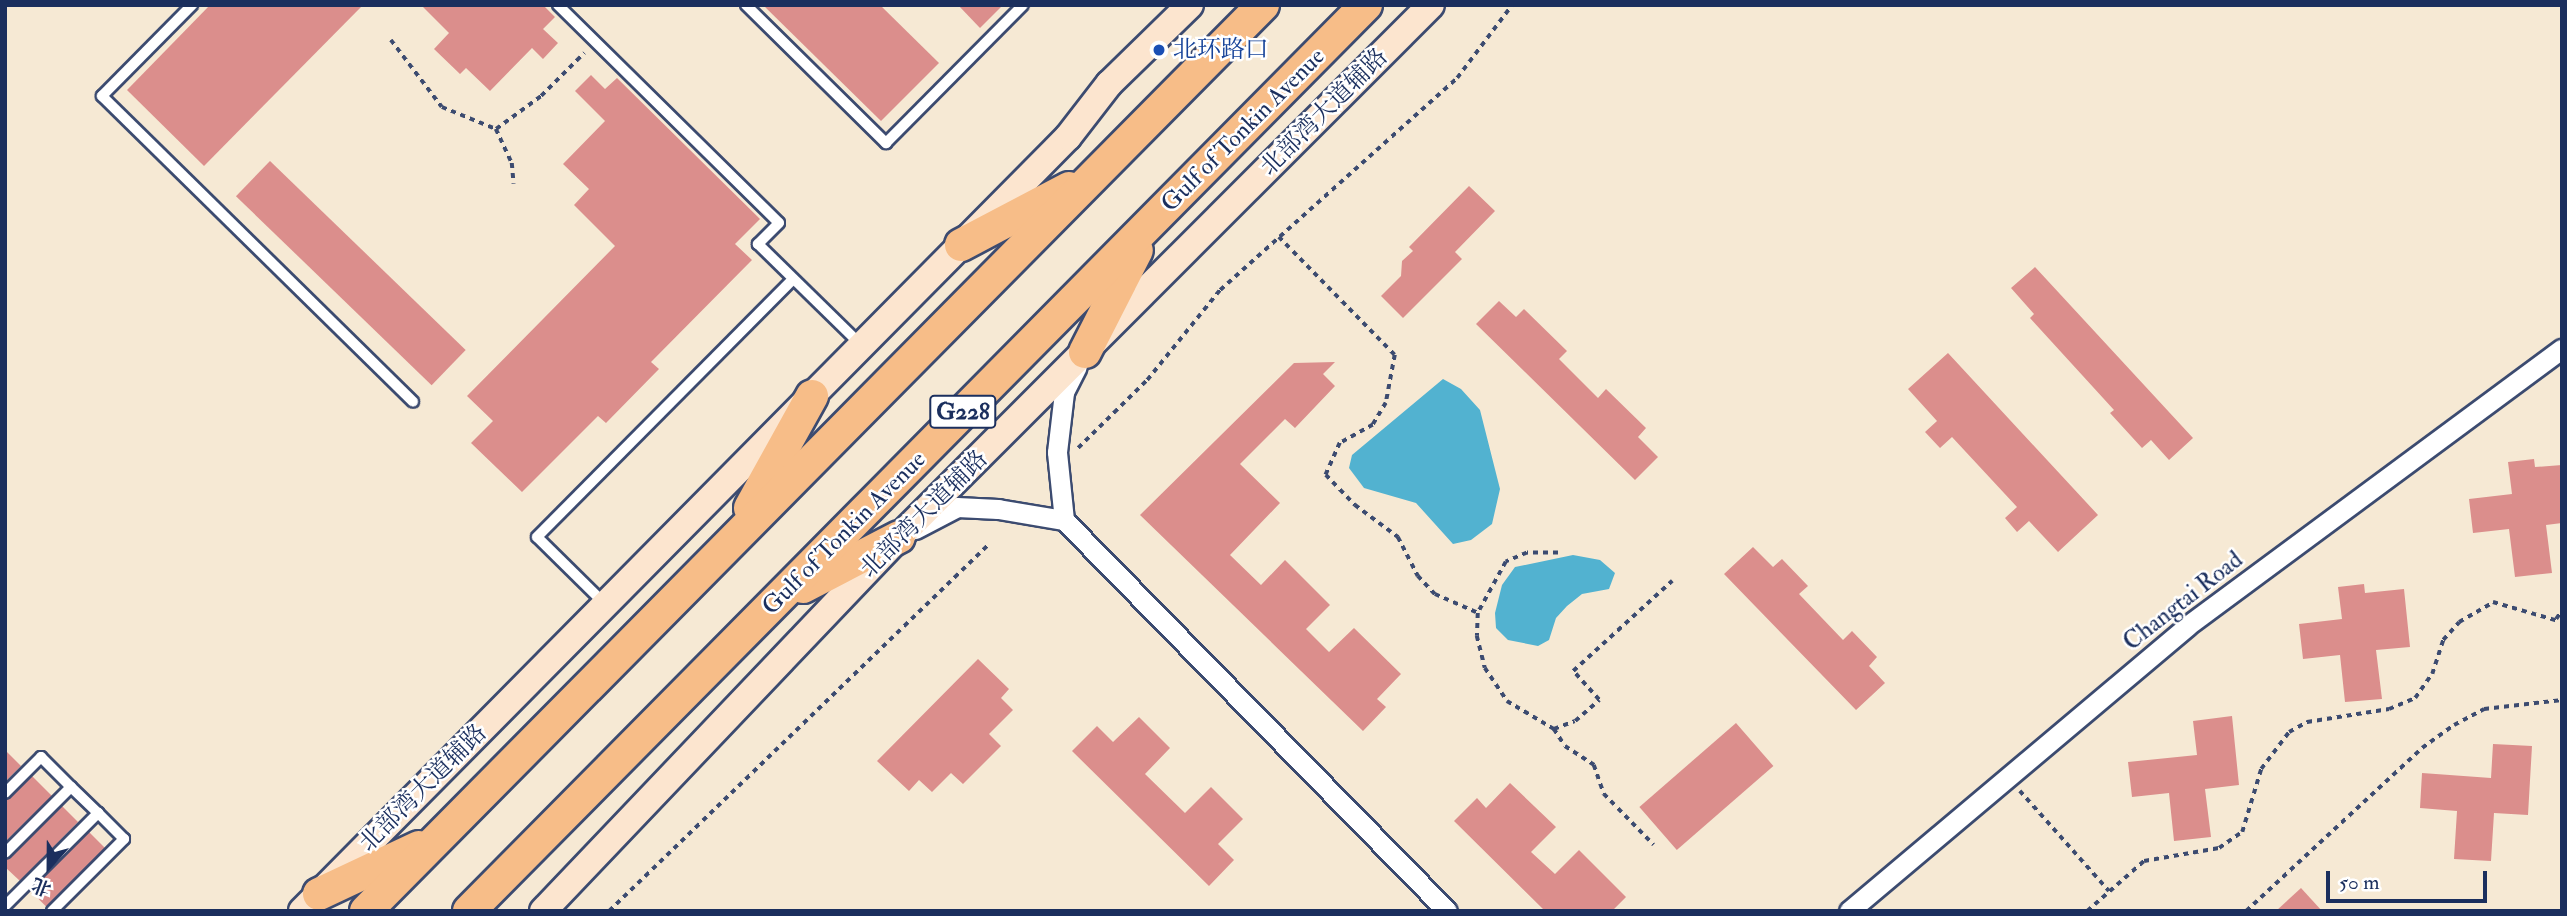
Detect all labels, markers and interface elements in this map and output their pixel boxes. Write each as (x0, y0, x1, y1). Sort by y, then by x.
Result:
place label: 北环路口 (1173, 36, 1269, 64)
marker: 北环路口 (1151, 42, 1167, 58)
street label: Gulf of Tonkin Avenue (1155, 42, 1331, 218)
street label: 北部湾大道辅路 (1254, 42, 1394, 182)
road number: G228 (928, 392, 998, 432)
street label: 北部湾大道辅路 (854, 444, 994, 584)
street label: Gulf of Tonkin Avenue (756, 445, 932, 621)
street label: Changtai Road (2118, 545, 2248, 657)
street label: 北部湾大道辅路 (353, 718, 493, 858)
north arrow (14, 832, 84, 902)
scale bar (2329, 856, 2490, 900)
text: 50 m (2339, 869, 2380, 896)
text: 北 (28, 872, 55, 901)

